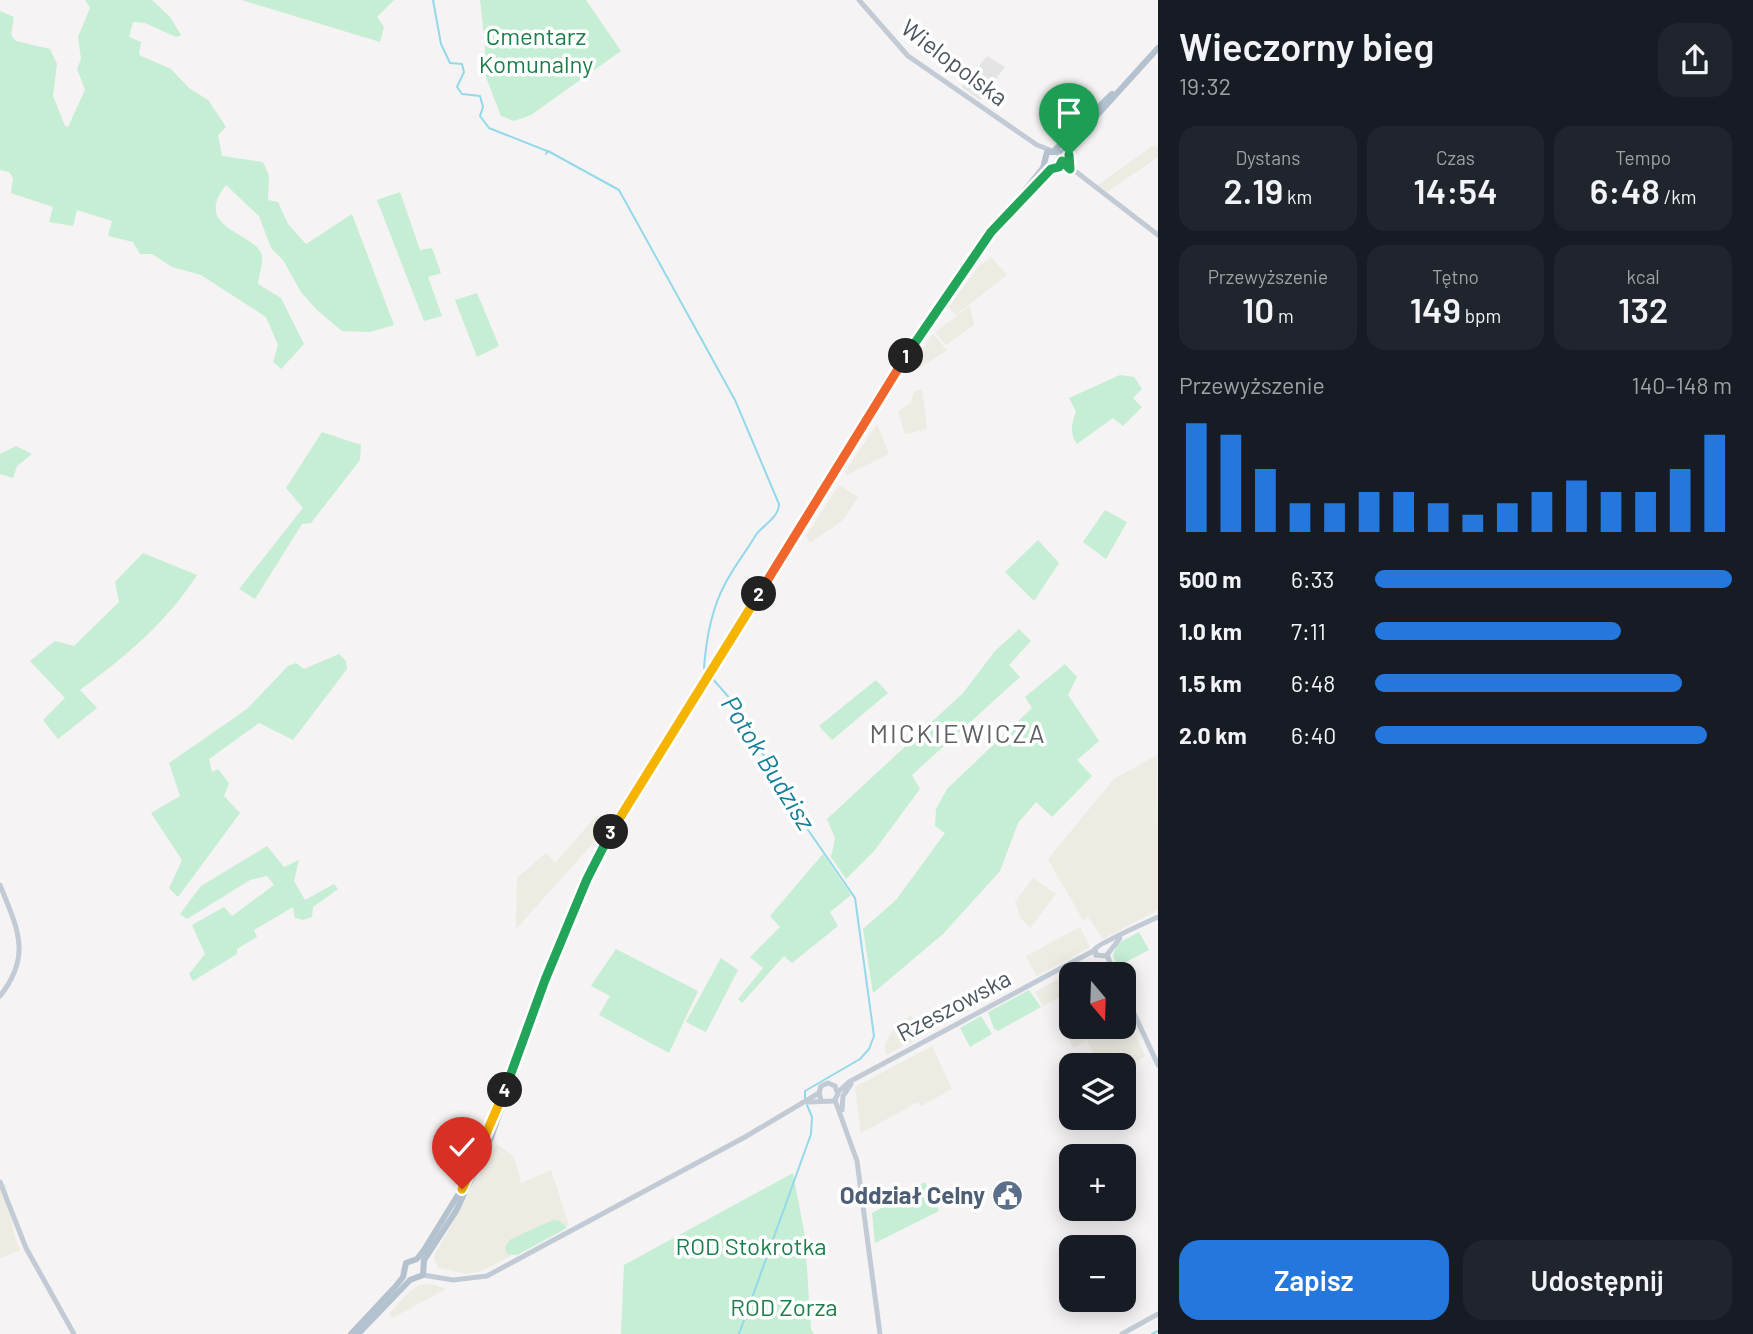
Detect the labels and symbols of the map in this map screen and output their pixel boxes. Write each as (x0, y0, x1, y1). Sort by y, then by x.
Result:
street label: Wielopolska (896, 12, 1014, 111)
park label: Cmentarz Komunalny (479, 21, 593, 78)
pin (1039, 83, 1099, 155)
pin: 1 (888, 338, 923, 374)
pin: 2 (742, 576, 776, 612)
water label: Potok Budzisz (716, 690, 823, 836)
district label: MICKIEWICZA (869, 717, 1047, 748)
pin: 3 (594, 814, 628, 850)
north arrow (1059, 962, 1136, 1040)
street label: Rzeszowska (891, 963, 1015, 1047)
pin: 4 (488, 1072, 522, 1108)
pin (432, 1117, 492, 1189)
public building icon: Oddział Celny (991, 1179, 1025, 1213)
place label: Oddział Celny (840, 1180, 985, 1209)
park label: ROD Stokrotka (675, 1231, 827, 1260)
park label: ROD Zorza (730, 1292, 838, 1321)

